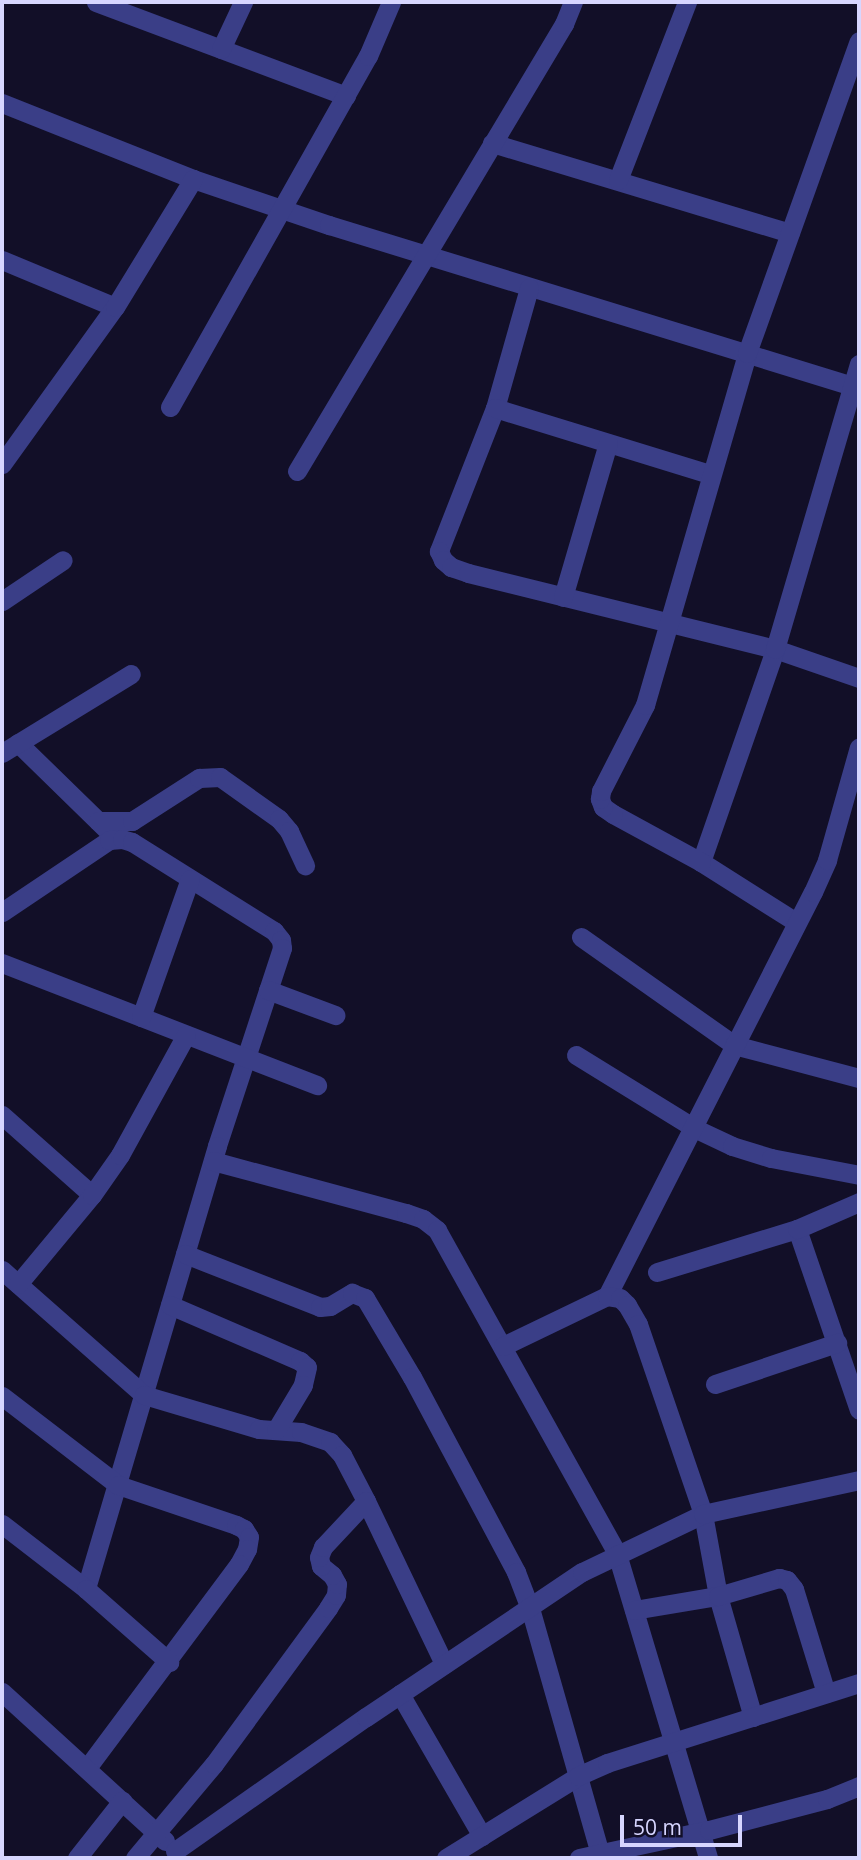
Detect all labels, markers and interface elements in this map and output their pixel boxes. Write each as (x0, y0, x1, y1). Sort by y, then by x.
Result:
scale bar (623, 1800, 746, 1844)
text: 50 m (633, 1813, 682, 1841)

